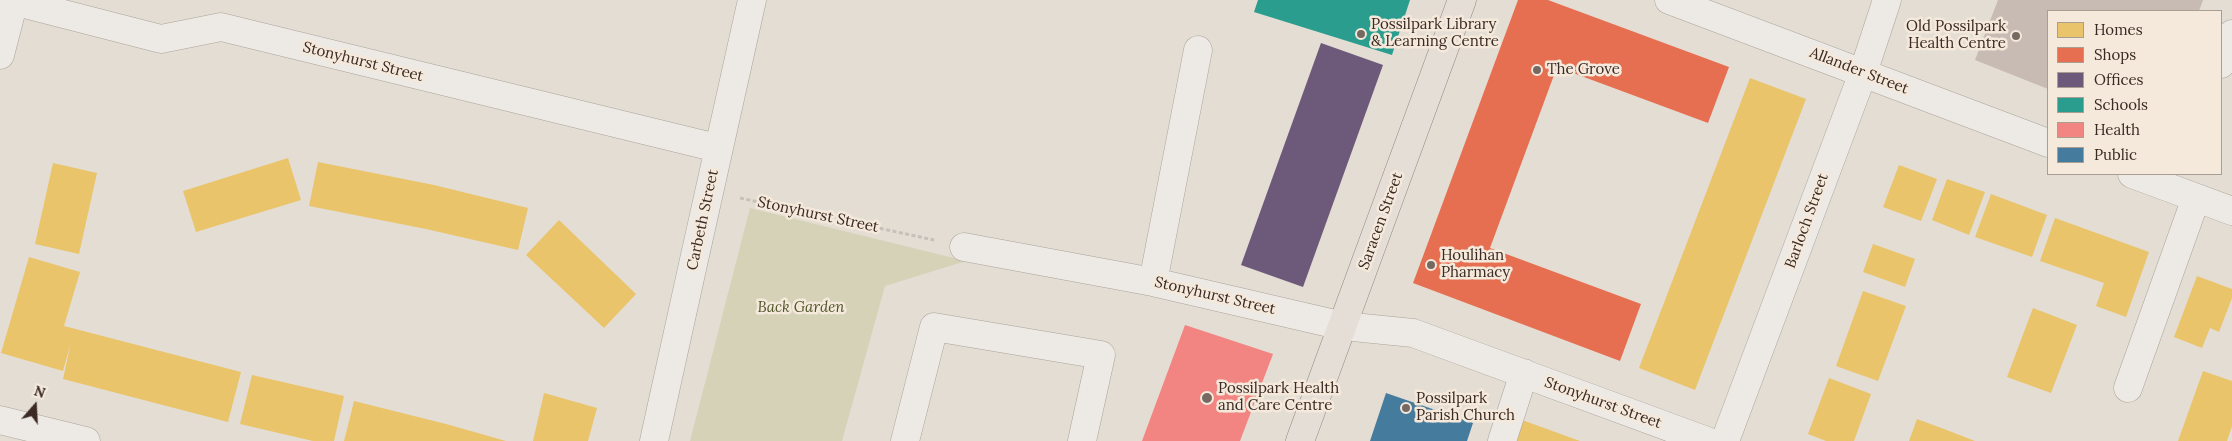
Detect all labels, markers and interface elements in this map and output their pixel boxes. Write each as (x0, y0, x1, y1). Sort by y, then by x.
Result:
legend (2047, 10, 2222, 175)
place label: Possilpark Library & Learning Centre (1371, 16, 1499, 51)
place label: Old Possilpark Health Centre (1906, 18, 2006, 53)
text: Homes (2094, 20, 2143, 39)
marker: Possilpark Library & Learning Centre (1355, 28, 1367, 40)
marker: Old Possilpark Health Centre (2010, 30, 2022, 42)
street label: Stonyhurst Street (301, 38, 425, 86)
street label: Allander Street (1807, 44, 1911, 98)
text: Shops (2094, 45, 2136, 64)
place label: The Grove (1547, 61, 1620, 79)
marker: The Grove (1531, 64, 1543, 76)
text: Offices (2094, 70, 2143, 89)
text: Schools (2094, 95, 2148, 114)
text: Health (2094, 120, 2140, 139)
text: Public (2094, 145, 2137, 164)
street label: Carbeth Street (684, 168, 722, 272)
street label: Saracen Street (1355, 170, 1407, 272)
street label: Barloch Street (1781, 171, 1833, 271)
street label: Stonyhurst Street (756, 193, 880, 237)
place label: Houlihan Pharmacy (1441, 247, 1510, 282)
marker: Houlihan Pharmacy (1425, 259, 1437, 271)
street label: Stonyhurst Street (1153, 273, 1277, 319)
park label: Back Garden (757, 299, 845, 317)
street label: Stonyhurst Street (1542, 373, 1664, 433)
place label: Possilpark Health and Care Centre (1218, 380, 1339, 415)
north arrow (10, 381, 60, 431)
text: N (32, 382, 48, 402)
place label: Possilpark Parish Church (1416, 390, 1515, 425)
marker: Possilpark Health and Care Centre (1200, 391, 1214, 405)
marker: Possilpark Parish Church (1400, 402, 1412, 414)

